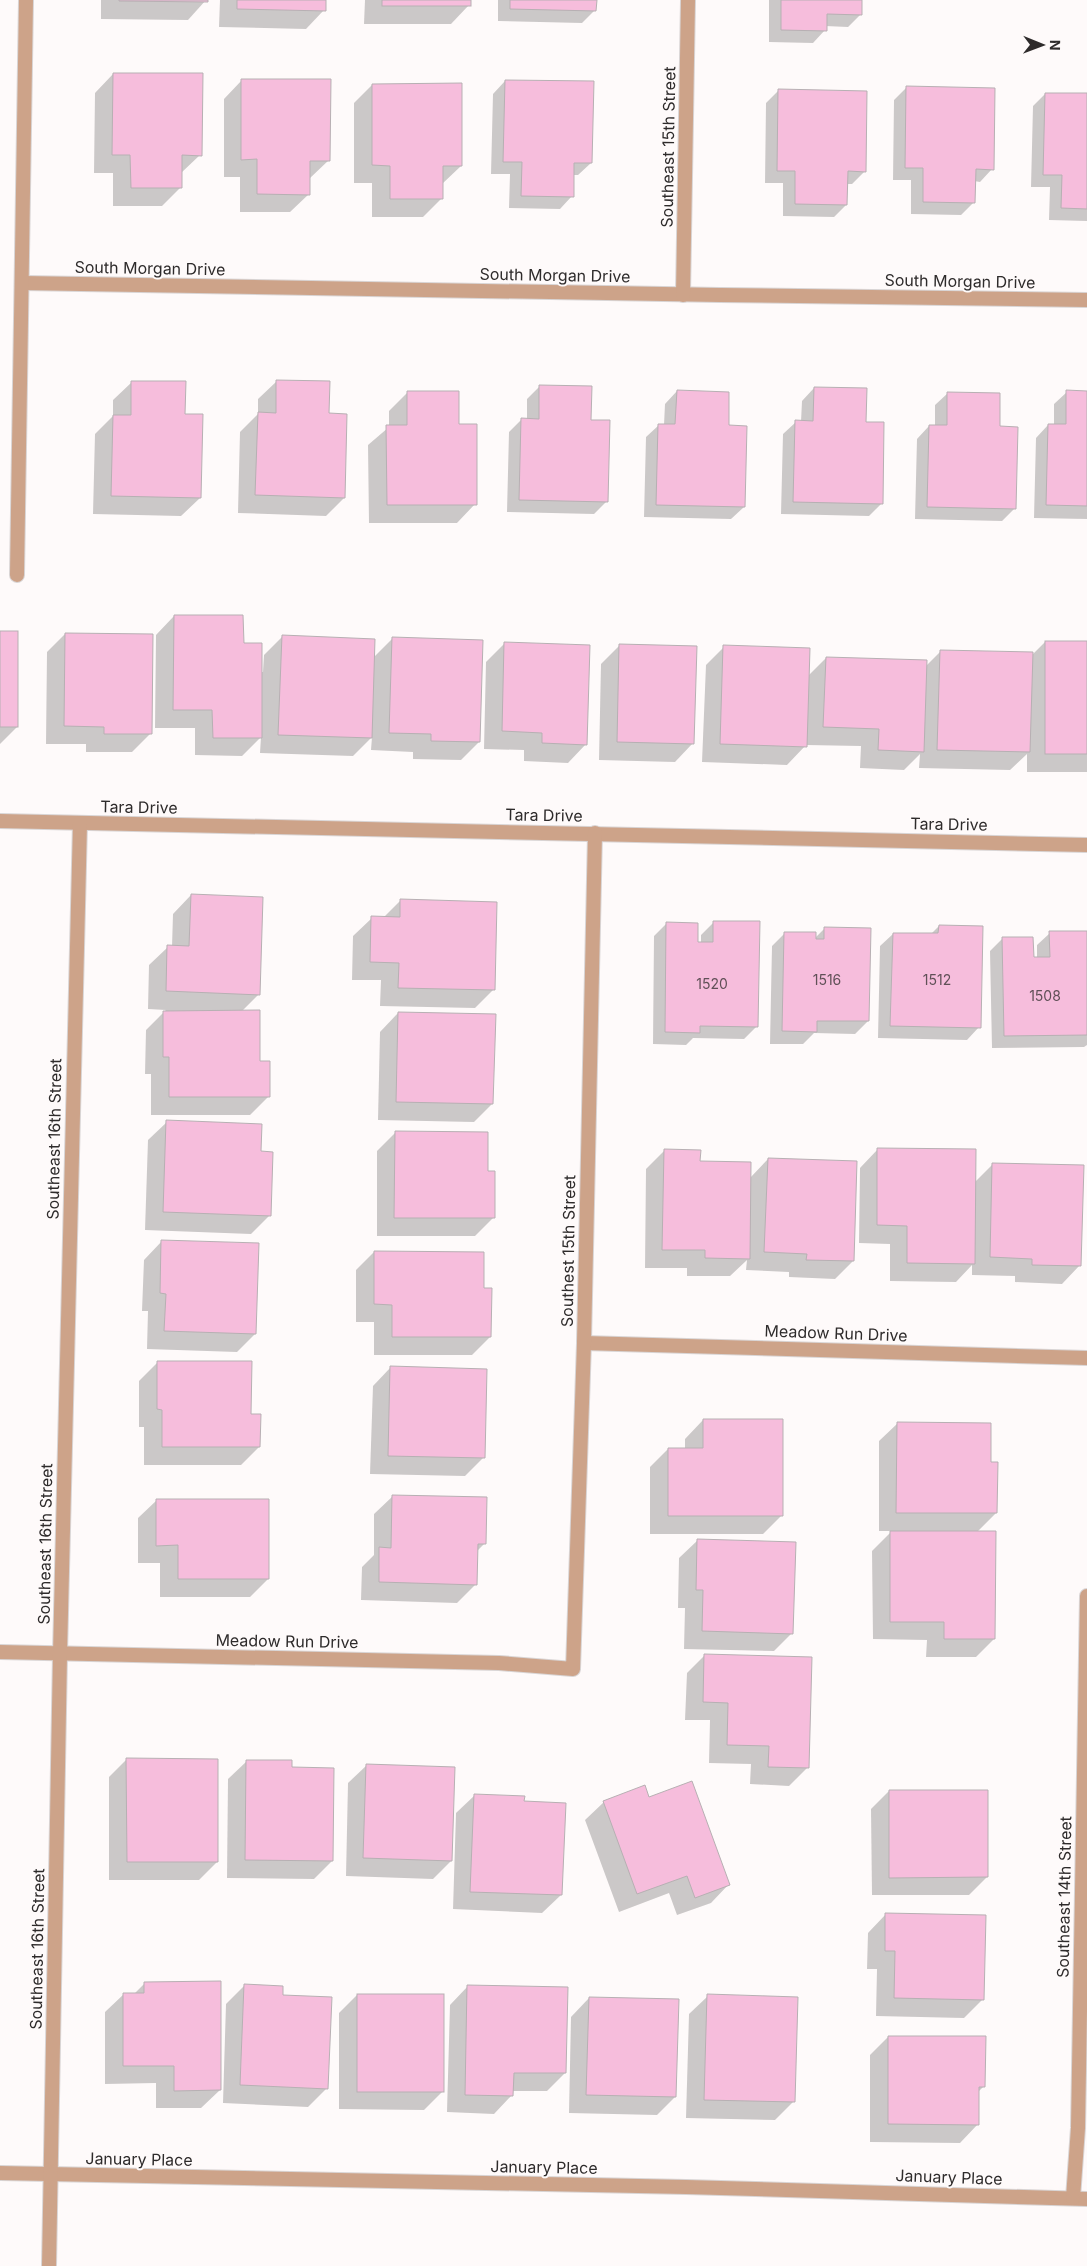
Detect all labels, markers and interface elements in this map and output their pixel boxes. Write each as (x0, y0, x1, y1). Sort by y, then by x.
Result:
north arrow (1017, 20, 1067, 70)
text: N (1047, 40, 1064, 51)
street label: Southeast 15th Street (657, 66, 679, 228)
street label: South Morgan Drive (74, 257, 226, 279)
street label: South Morgan Drive (479, 264, 631, 286)
street label: South Morgan Drive (884, 270, 1036, 292)
street label: Tara Drive (100, 796, 178, 818)
street label: Tara Drive (505, 804, 583, 826)
street label: Tara Drive (910, 813, 988, 835)
house number: 1516 (813, 971, 841, 988)
house number: 1512 (923, 971, 951, 988)
house number: 1520 (696, 975, 728, 992)
house number: 1508 (1029, 987, 1061, 1004)
street label: Southeast 16th Street (43, 1058, 65, 1220)
street label: Southest 15th Street (557, 1175, 579, 1327)
street label: Meadow Run Drive (764, 1321, 908, 1345)
street label: Southeast 16th Street (34, 1463, 56, 1625)
street label: Meadow Run Drive (215, 1630, 359, 1652)
street label: Southeast 14th Street (1053, 1816, 1075, 1978)
street label: Southeast 16th Street (26, 1868, 48, 2030)
street label: January Place (85, 2148, 193, 2170)
street label: January Place (490, 2156, 598, 2178)
street label: January Place (895, 2165, 1003, 2189)

